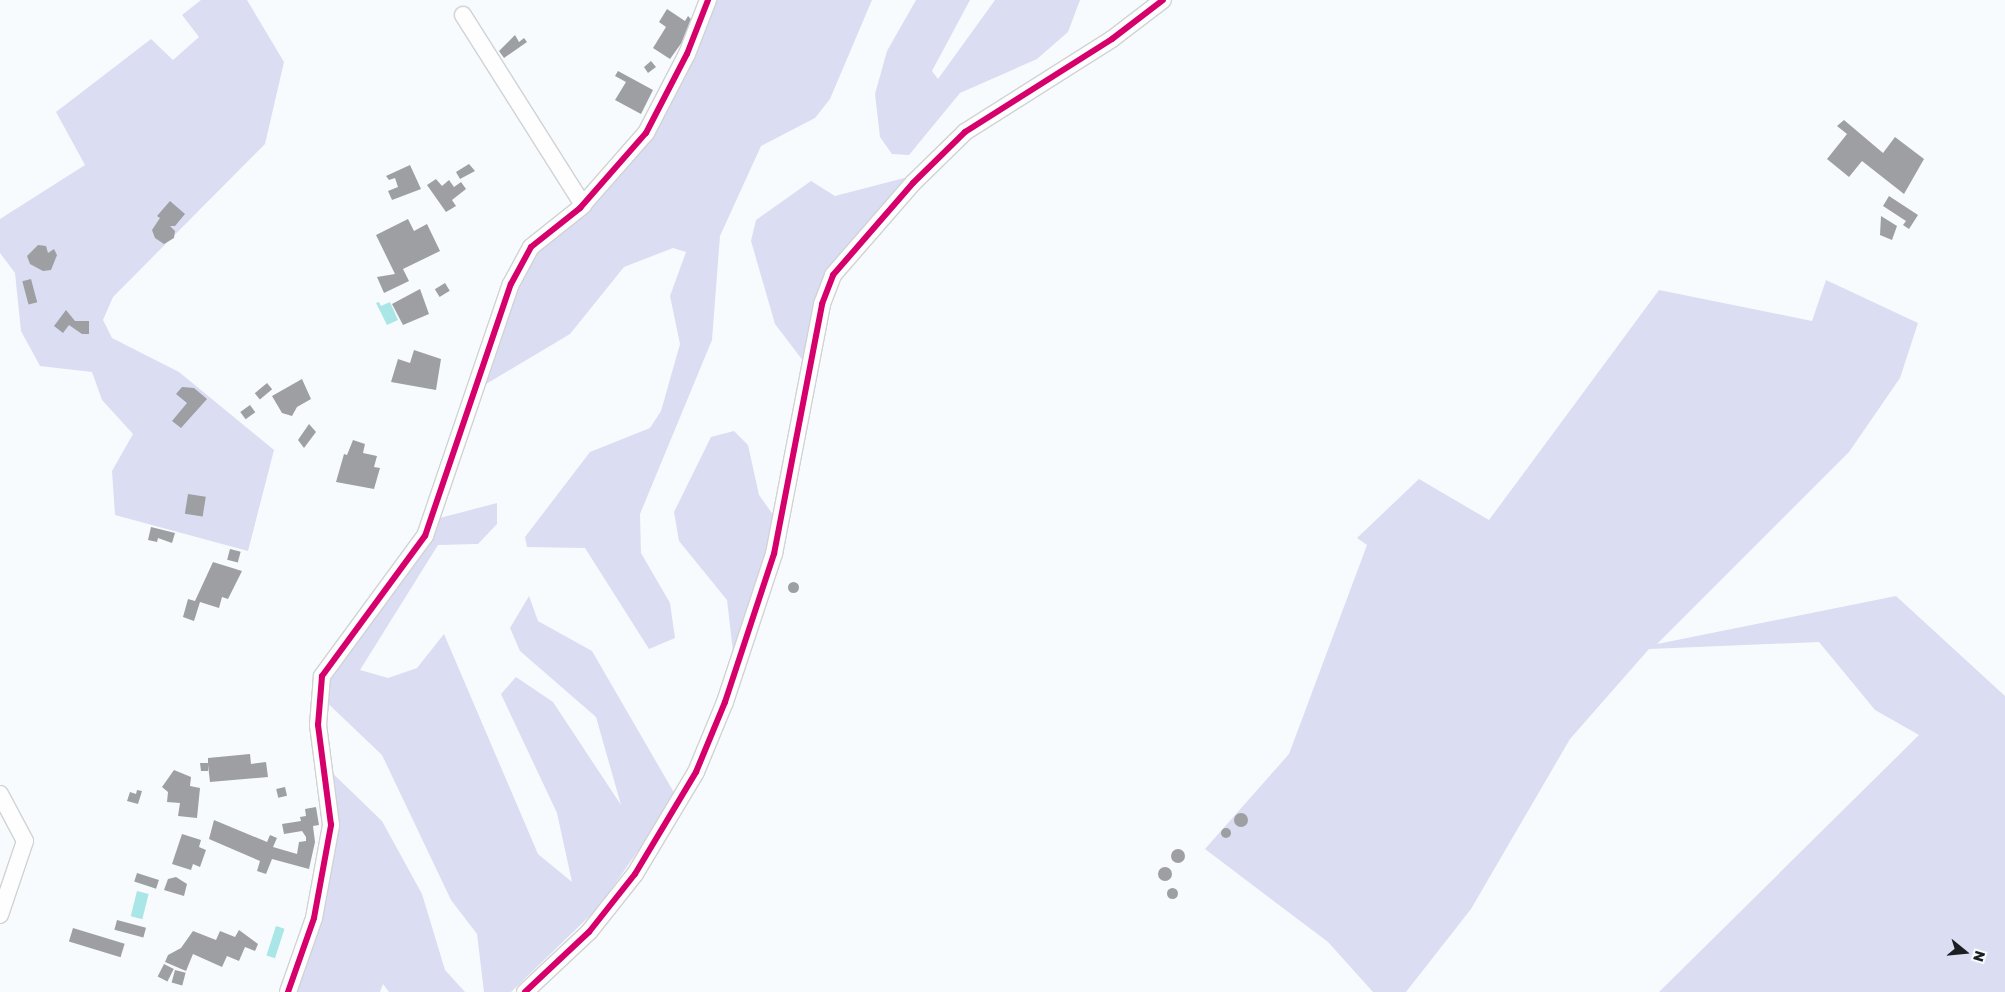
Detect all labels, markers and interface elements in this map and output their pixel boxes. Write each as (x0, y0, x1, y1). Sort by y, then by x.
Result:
north arrow (1940, 927, 1990, 977)
text: N (1970, 949, 1990, 964)

